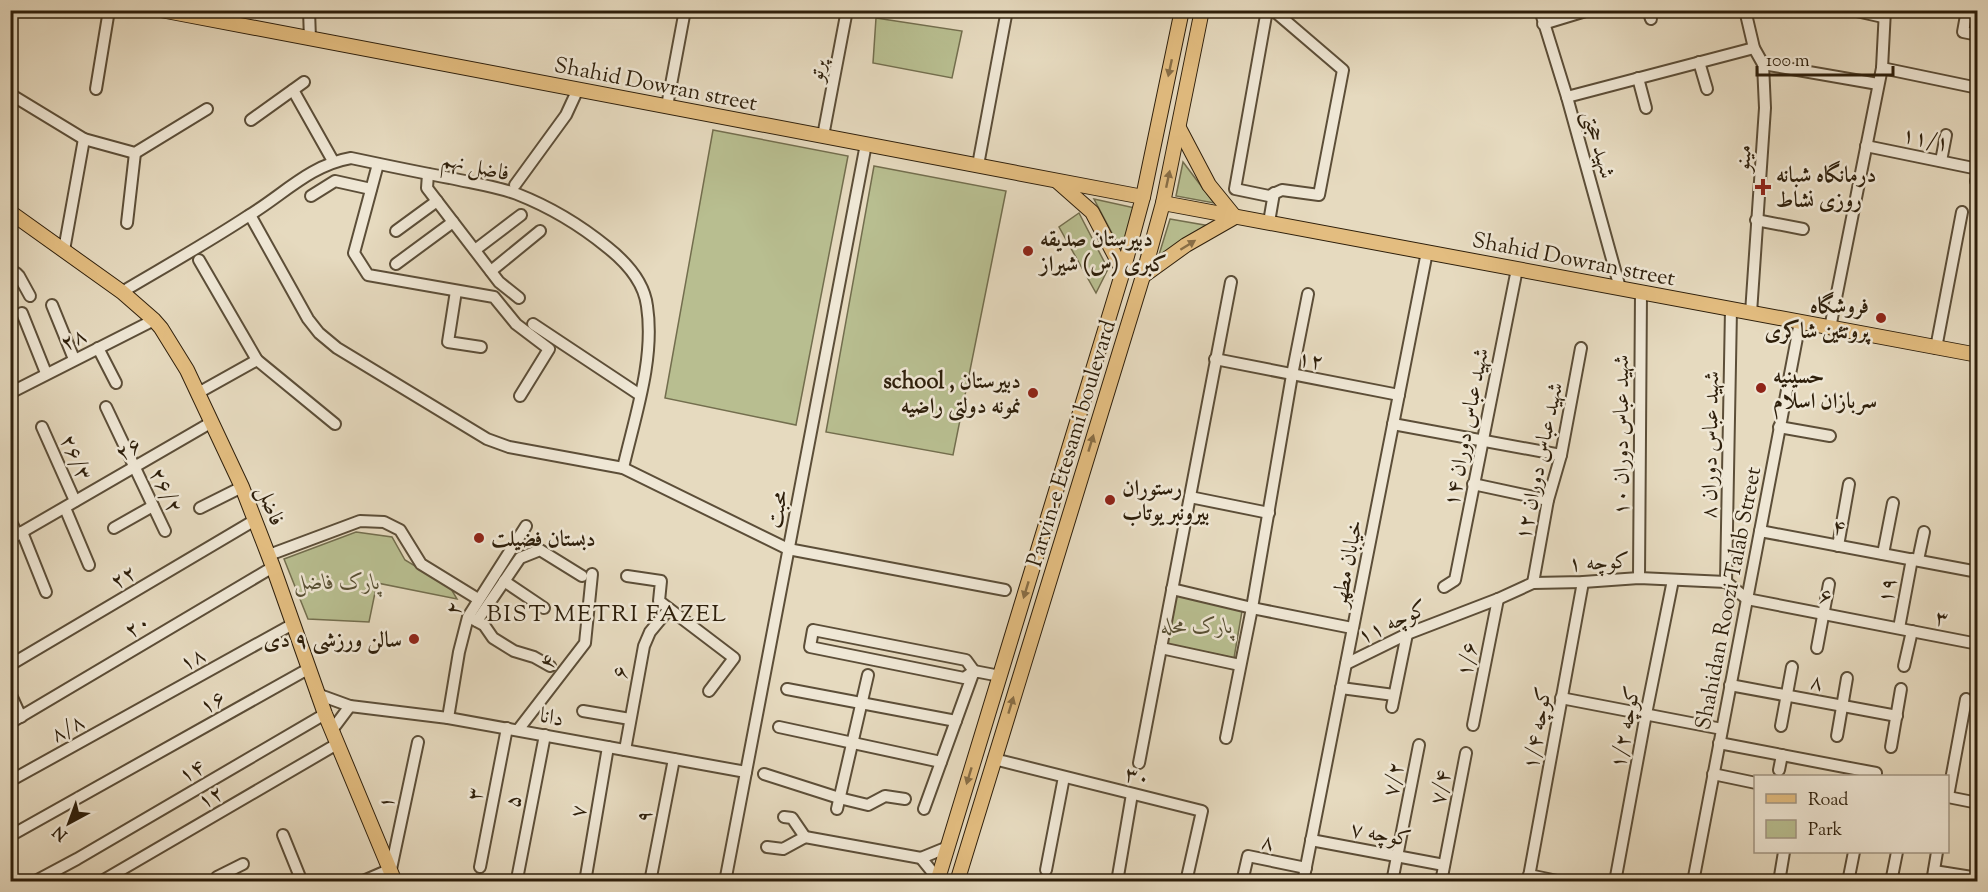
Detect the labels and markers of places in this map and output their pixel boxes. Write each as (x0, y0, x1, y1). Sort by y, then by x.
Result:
place label: درمانگاه شبانه روزی نشاط (1776, 160, 1876, 218)
marker: درمانگاه شبانه روزی نشاط (1754, 178, 1772, 196)
place label: دبیرستان صدیقه کبری (س) شیراز (1037, 225, 1167, 282)
marker: دبیرستان صدیقه کبری (س) شیراز (1021, 244, 1035, 258)
place label: فروشگاه پروتئین شاکری (1765, 291, 1871, 349)
marker: فروشگاه پروتئین شاکری (1874, 311, 1888, 325)
place label: حسینیه سربازان اسلام (1773, 362, 1877, 420)
place label: school , دبیرستان نمونه دولتی راضیه (883, 367, 1021, 424)
marker: حسینیه سربازان اسلام (1754, 381, 1768, 395)
marker: school , دبیرستان نمونه دولتی راضیه (1026, 386, 1040, 400)
place label: رستوران بیرونبر یوتاب (1122, 474, 1209, 531)
marker: رستوران بیرونبر یوتاب (1103, 493, 1117, 507)
place label: دبستان فضیلت (491, 525, 596, 557)
marker: دبستان فضیلت (472, 531, 486, 545)
place label: سالن ورزشی ۹ دی (263, 626, 402, 658)
marker: سالن ورزشی ۹ دی (407, 632, 421, 646)

